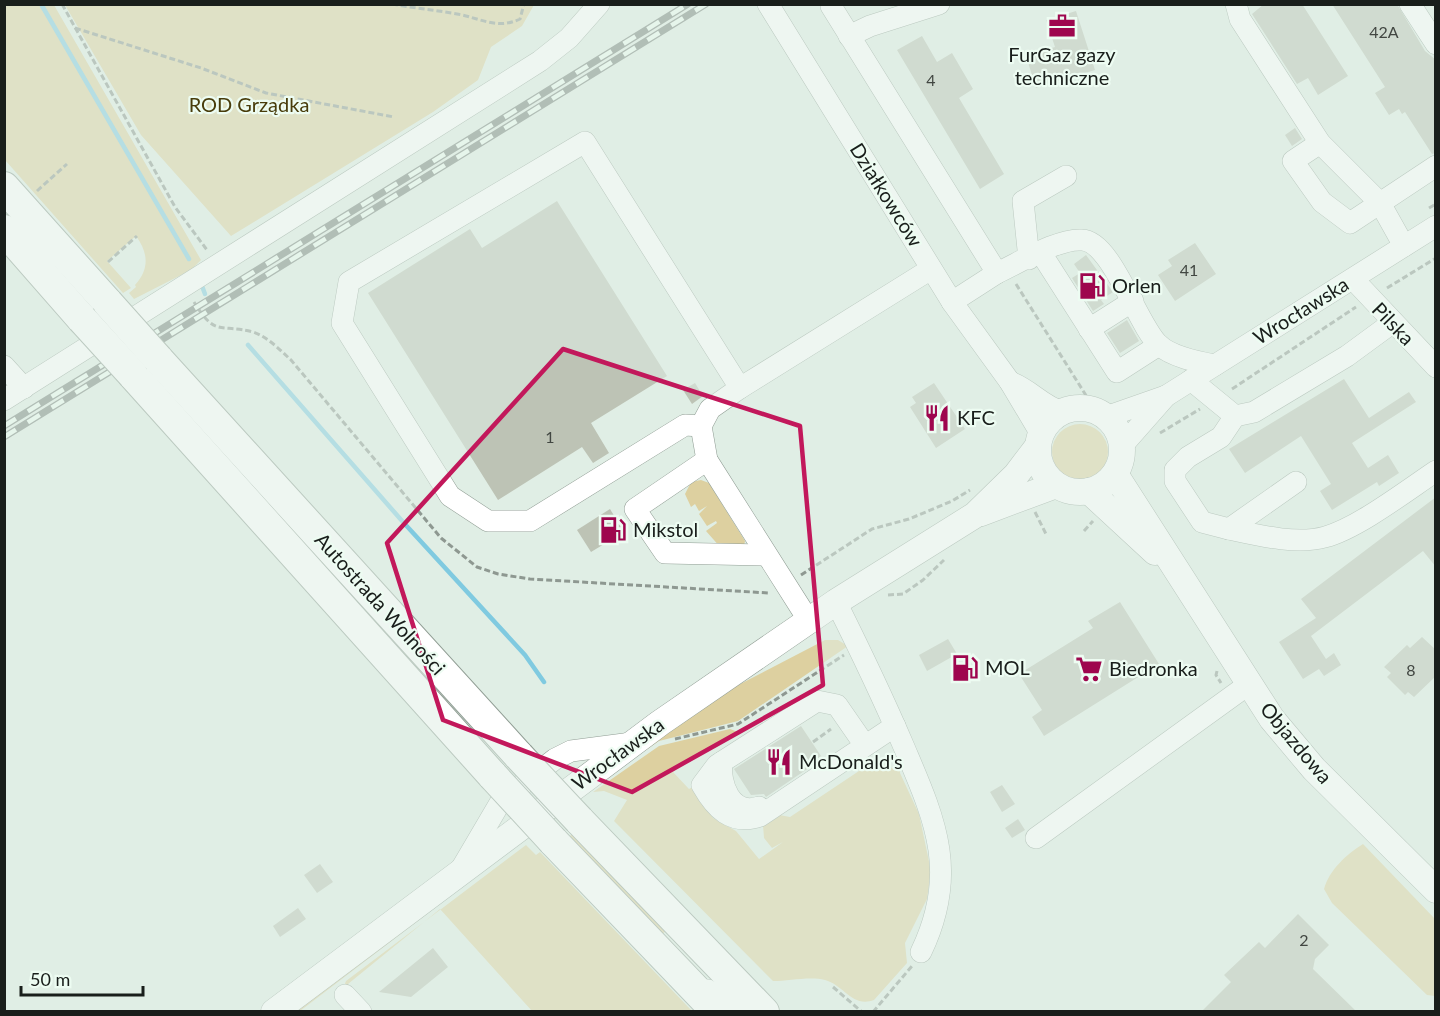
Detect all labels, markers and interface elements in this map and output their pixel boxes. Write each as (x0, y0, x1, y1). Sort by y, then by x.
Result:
office icon: FurGaz gazy techniczne (1047, 11, 1077, 41)
house number: 42A (1369, 22, 1399, 41)
place label: FurGaz gazy techniczne (1008, 42, 1116, 89)
house number: 4 (926, 70, 936, 89)
park label: ROD Grządka (189, 92, 309, 116)
street label: Działkowców (846, 138, 928, 251)
house number: 41 (1180, 260, 1198, 279)
fuel station icon: Orlen (1077, 271, 1107, 301)
street label: Wrocławska (1248, 271, 1353, 349)
place label: Orlen (1112, 273, 1162, 297)
street label: Pilska (1368, 297, 1420, 350)
restaurant icon: KFC (922, 403, 952, 433)
place label: KFC (957, 405, 995, 429)
house number: 1 (545, 427, 555, 446)
fuel station icon: Mikstol (598, 515, 628, 545)
place label: Mikstol (633, 517, 698, 541)
street label: Autostrada Wolności (311, 527, 451, 679)
fuel station icon: MOL (950, 653, 980, 683)
supermarket icon: Biedronka (1074, 654, 1104, 684)
place label: MOL (985, 655, 1030, 679)
place label: Biedronka (1109, 656, 1198, 680)
house number: 8 (1406, 660, 1416, 679)
street label: Objazdowa (1256, 697, 1338, 788)
street label: Wrocławska (567, 712, 668, 795)
restaurant icon: McDonald's (764, 747, 794, 777)
place label: McDonald's (799, 749, 903, 773)
house number: 2 (1299, 930, 1309, 949)
scale bar (21, 959, 142, 997)
text: 50 m (30, 968, 70, 990)

